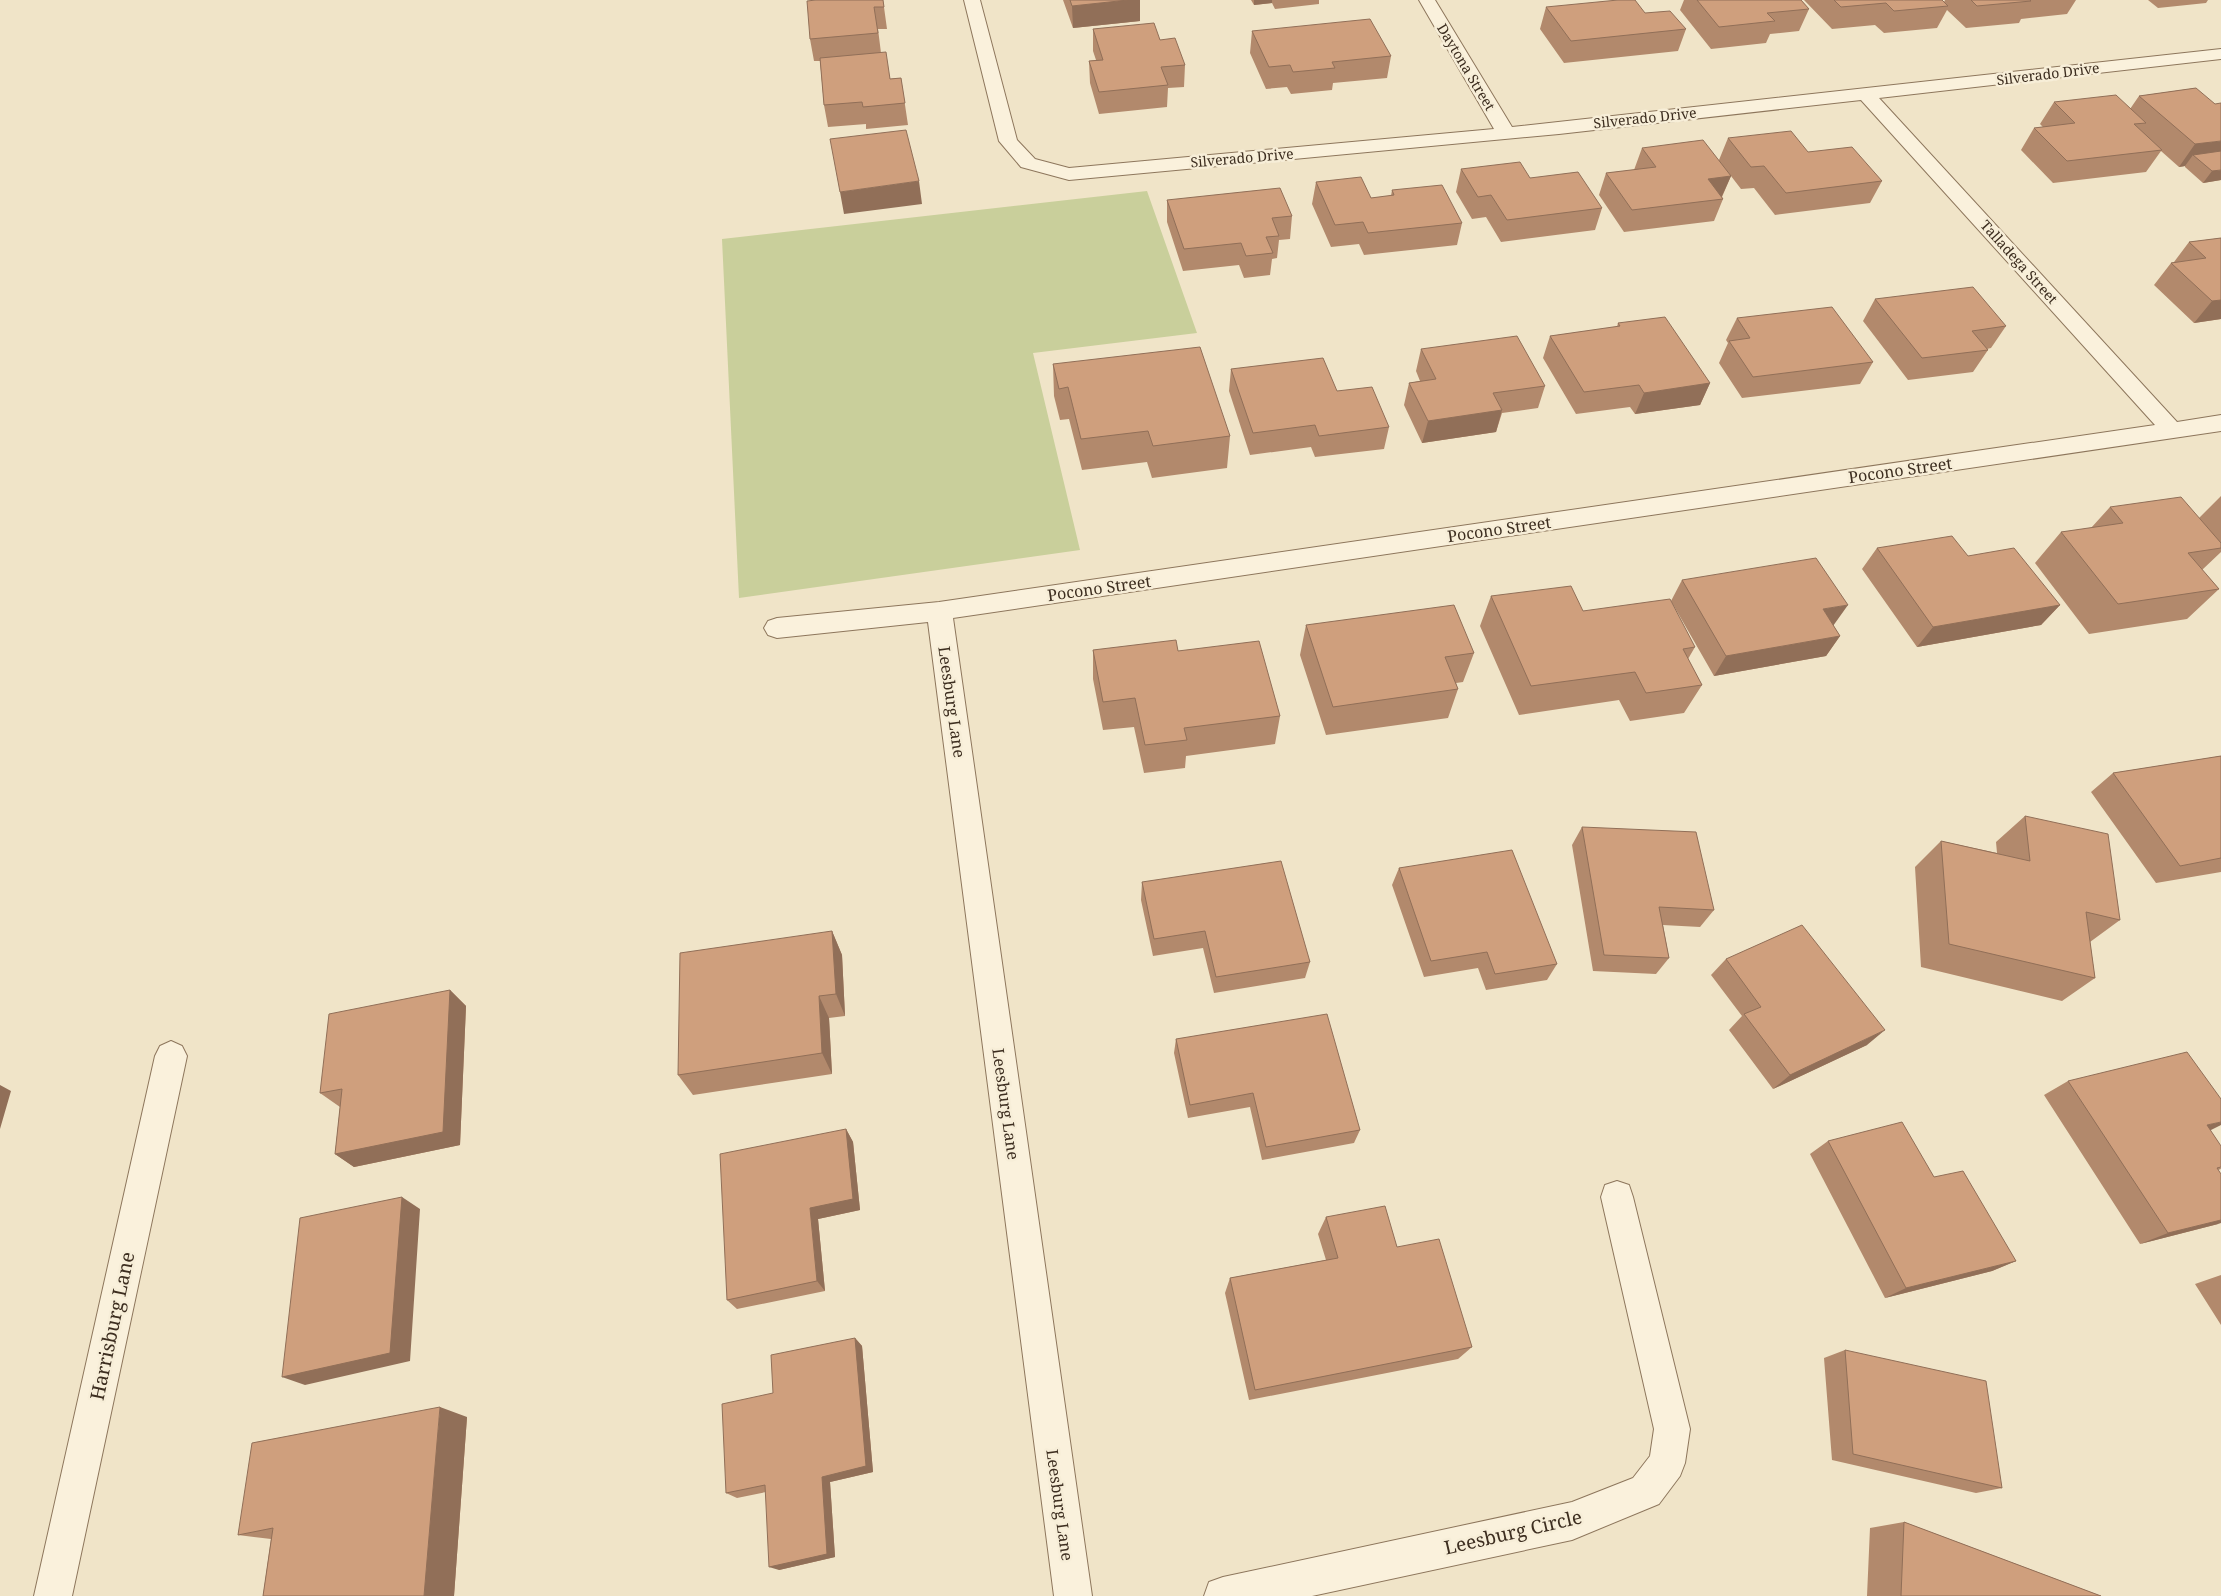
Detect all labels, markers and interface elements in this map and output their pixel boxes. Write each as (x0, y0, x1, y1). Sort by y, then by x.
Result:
street label: Daytona Street (1433, 20, 1500, 114)
street label: Silverado Drive (1995, 58, 2100, 89)
street label: Silverado Drive (1593, 103, 1697, 132)
street label: Silverado Drive (1190, 144, 1294, 171)
street label: Talladega Street (1977, 216, 2062, 308)
street label: Pocono Street (1847, 452, 1954, 488)
street label: Pocono Street (1446, 511, 1553, 547)
street label: Pocono Street (1046, 570, 1153, 606)
street label: Leesburg Lane (933, 645, 971, 759)
street label: Leesburg Lane (987, 1047, 1025, 1161)
street label: Harrisburg Lane (84, 1249, 140, 1403)
street label: Leesburg Lane (1041, 1448, 1079, 1562)
street label: Leesburg Circle (1442, 1504, 1584, 1560)

